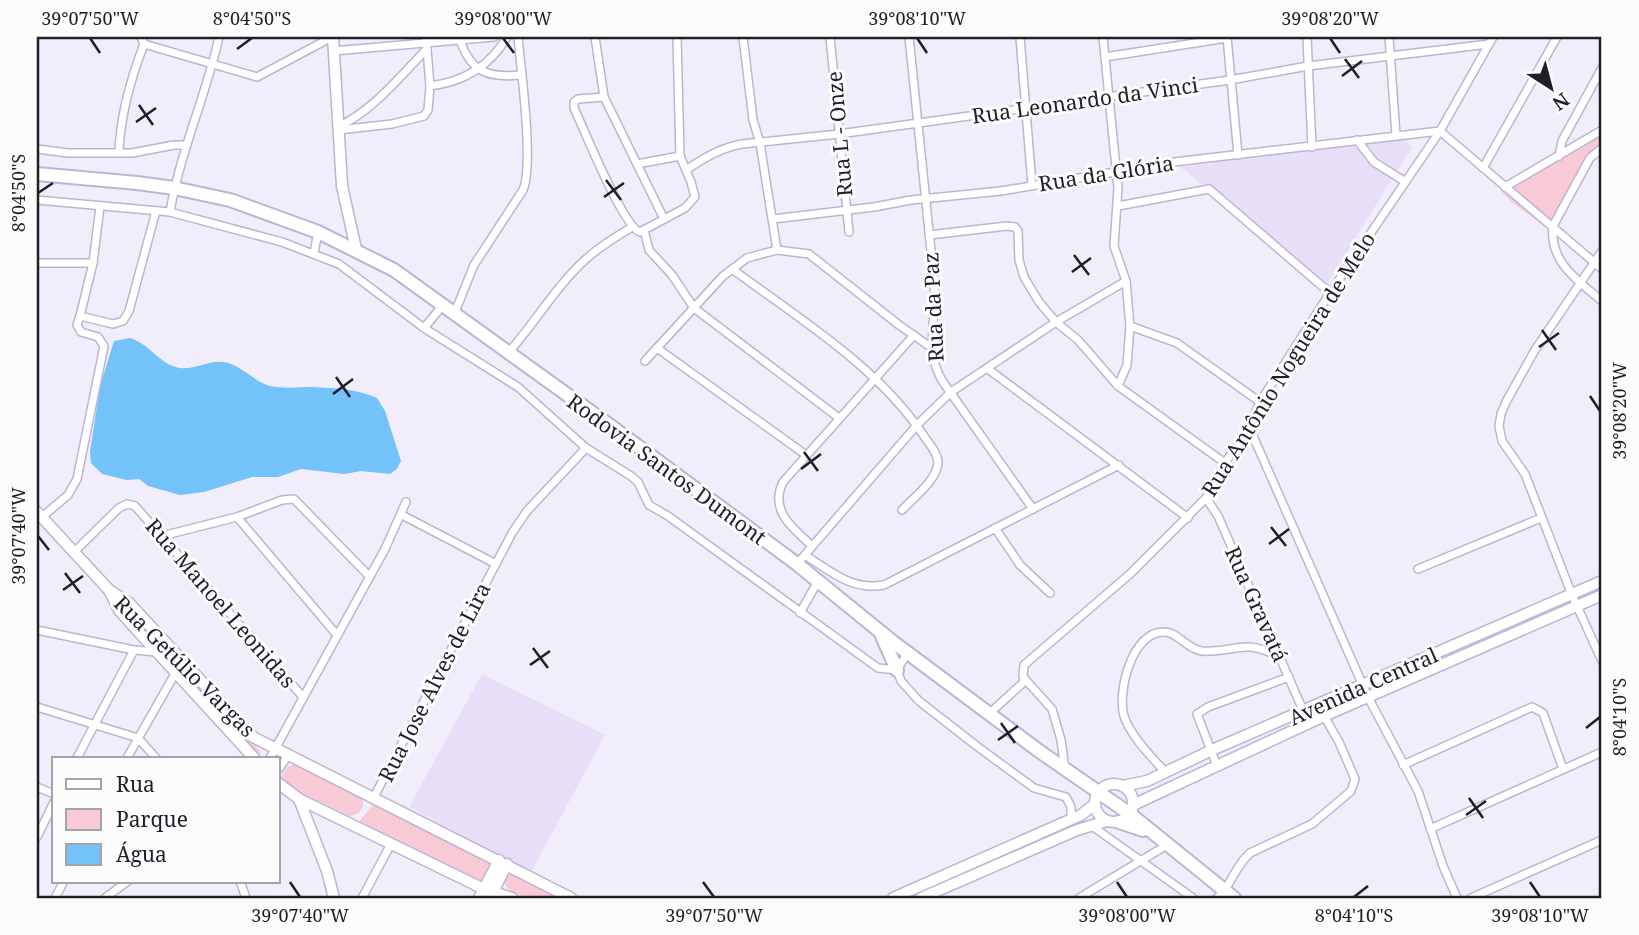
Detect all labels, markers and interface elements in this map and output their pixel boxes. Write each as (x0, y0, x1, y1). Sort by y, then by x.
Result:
text: 39°07'50"W (41, 6, 139, 30)
text: 8°04'50"S (213, 6, 291, 30)
text: 39°08'00"W (454, 6, 552, 30)
text: 39°08'10"W (868, 6, 966, 30)
text: 39°08'20"W (1281, 6, 1379, 30)
north arrow (1516, 52, 1586, 122)
street label: Rua L - Onze (820, 70, 858, 198)
street label: Rua Leonardo da Vinci (970, 70, 1200, 130)
text: N (1547, 87, 1575, 117)
street label: Rua da Glória (1036, 148, 1176, 198)
text: 8°04'50"S (6, 154, 30, 232)
street label: Rua Antônio Nogueira de Melo (1195, 227, 1381, 501)
street label: Rua da Paz (916, 251, 950, 363)
text: 39°08'20"W (1607, 362, 1631, 460)
street label: Rodovia Santos Dumont (562, 387, 772, 551)
text: 39°07'40"W (6, 487, 30, 585)
street label: Rua Manoel Leonidas (140, 512, 302, 694)
street label: Rua Gravatá (1219, 542, 1295, 666)
street label: Rua Jose Alves de Lira (371, 577, 497, 787)
street label: Rua Getúlio Vargas (108, 589, 262, 743)
street label: Avenida Central (1284, 640, 1442, 731)
text: 8°04'10"S (1607, 678, 1631, 756)
legend (52, 757, 280, 883)
text: Rua (116, 770, 155, 798)
text: Parque (116, 805, 188, 833)
text: Água (116, 840, 167, 868)
text: 39°07'40"W (251, 903, 349, 927)
text: 39°07'50"W (665, 903, 763, 927)
text: 39°08'00"W (1078, 903, 1176, 927)
text: 8°04'10"S (1315, 903, 1393, 927)
text: 39°08'10"W (1491, 903, 1589, 927)

